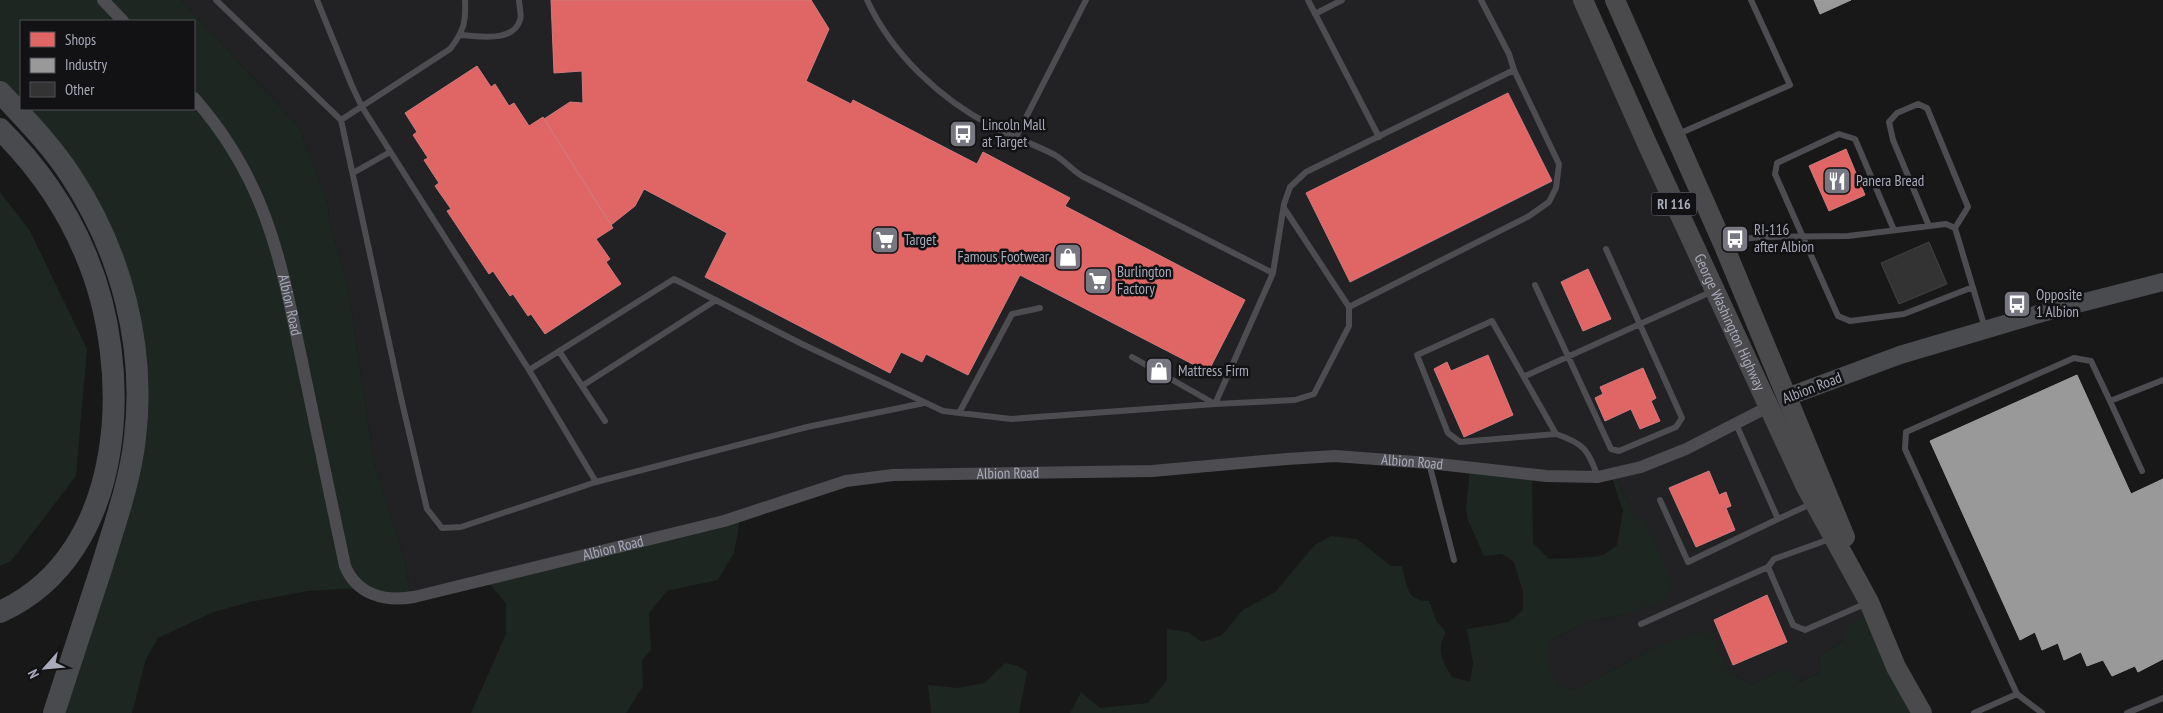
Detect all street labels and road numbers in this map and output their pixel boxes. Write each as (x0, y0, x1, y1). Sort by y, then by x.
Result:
road number: RI 116 (1652, 192, 1696, 215)
street label: George Washington Highway (1690, 251, 1770, 394)
street label: Albion Road (274, 272, 306, 337)
street label: Albion Road (1779, 368, 1844, 408)
street label: Albion Road (1380, 449, 1444, 474)
street label: Albion Road (977, 463, 1039, 483)
street label: Albion Road (580, 531, 645, 564)

